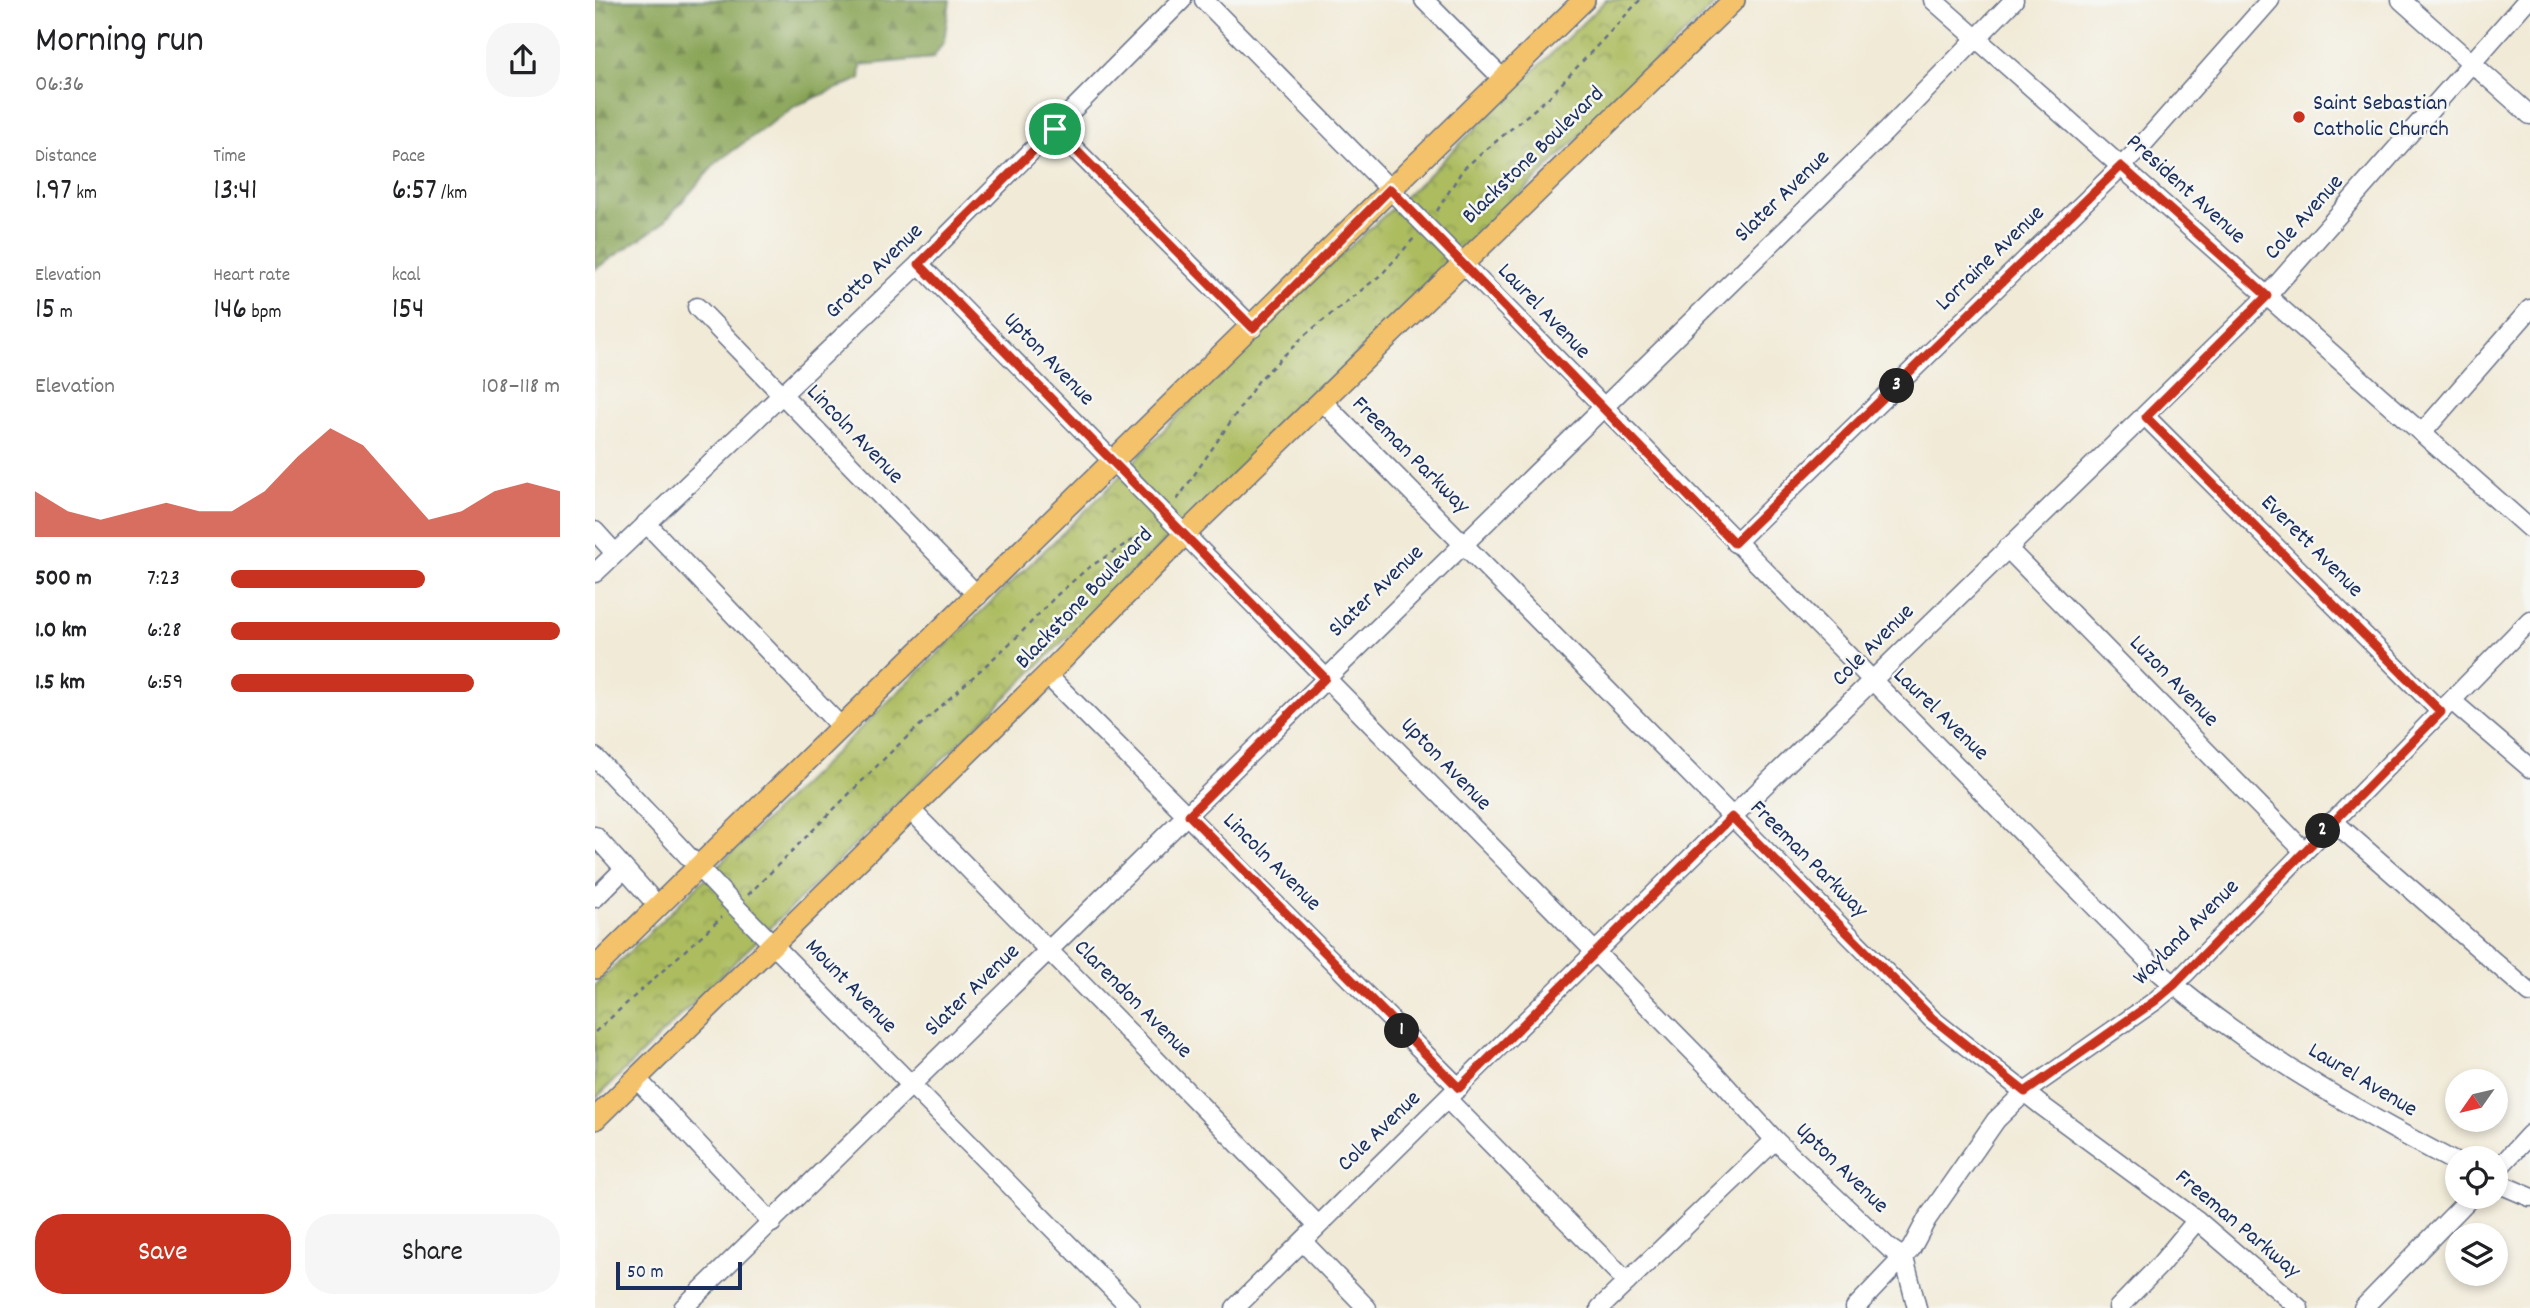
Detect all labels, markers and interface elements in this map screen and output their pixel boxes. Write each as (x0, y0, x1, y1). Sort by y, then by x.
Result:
text: Morning run (35, 15, 204, 70)
button: share (486, 23, 560, 97)
text: 06:36 (35, 69, 84, 102)
street label: Blackstone Boulevard (1455, 79, 1613, 233)
place label: Saint Sebastian Catholic Church (2313, 88, 2449, 147)
pin (1025, 99, 1085, 159)
marker: Saint Sebastian Catholic Church (2291, 109, 2307, 125)
icon: arrive (1036, 110, 1074, 148)
street label: President Avenue (2118, 127, 2252, 253)
street label: Slater Avenue (1728, 143, 1838, 251)
text: Distance (35, 144, 97, 171)
text: Time (213, 144, 246, 171)
text: Pace (392, 144, 425, 171)
street label: Cole Avenue (2257, 168, 2353, 268)
text: 1.97 (35, 171, 72, 214)
text: 13:41 (213, 171, 257, 214)
text: 6:57 (392, 171, 437, 214)
text: km (72, 181, 97, 208)
text: /km (437, 181, 467, 208)
street label: Lorraine Avenue (1929, 198, 2053, 320)
street label: Grotto Avenue (818, 216, 932, 328)
street label: Laurel Avenue (1489, 257, 1597, 367)
text: Elevation (35, 263, 101, 290)
text: Heart rate (213, 263, 290, 290)
text: kcal (392, 263, 421, 290)
text: 15 (35, 290, 55, 333)
text: 146 (213, 290, 247, 333)
text: 154 (392, 290, 425, 333)
text: m (55, 300, 73, 327)
text: bpm (247, 300, 281, 327)
street label: Upton Avenue (995, 306, 1101, 414)
pin: 3 (1879, 368, 1915, 404)
text: Elevation (35, 371, 115, 404)
text: 108–118 m (481, 371, 560, 404)
text: 3 (1892, 372, 1901, 399)
street label: Lincoln Avenue (798, 377, 910, 493)
street label: Freeman Parkway (1343, 389, 1477, 523)
street label: Everett Avenue (2252, 488, 2370, 606)
street label: Blackstone Boulevard (1008, 520, 1162, 678)
street label: Slater Avenue (1322, 538, 1432, 646)
text: 500 m (35, 563, 92, 596)
text: 7:23 (147, 563, 180, 596)
street label: Cole Avenue (1825, 597, 1923, 695)
text: 1.0 km (35, 615, 87, 648)
text: 6:28 (147, 615, 181, 648)
street label: Luzon Avenue (2120, 628, 2226, 736)
street label: Laurel Avenue (1885, 661, 1995, 769)
text: 1.5 km (35, 667, 85, 700)
text: 6:59 (147, 667, 183, 700)
street label: Upton Avenue (1392, 711, 1498, 819)
street label: Freeman Parkway (1741, 793, 1875, 927)
street label: Lincoln Avenue (1214, 806, 1328, 920)
pin: 2 (2305, 814, 2341, 848)
text: 2 (2318, 817, 2327, 844)
street label: Wayland Avenue (2126, 872, 2248, 994)
street label: Mount Avenue (796, 932, 904, 1042)
street label: Clarendon Avenue (1065, 933, 1199, 1067)
street label: Slater Avenue (918, 937, 1028, 1045)
pin: 1 (1385, 1014, 1419, 1048)
text: 1 (1399, 1017, 1404, 1044)
street label: Laurel Avenue (2301, 1035, 2423, 1127)
north arrow (2445, 1069, 2508, 1132)
map controls (2445, 1069, 2508, 1286)
street label: Cole Avenue (1331, 1084, 1429, 1180)
street label: Upton Avenue (1787, 1116, 1895, 1222)
button: locate (2445, 1146, 2508, 1209)
street label: Freeman Parkway (2167, 1162, 2308, 1288)
button: Save (35, 1214, 291, 1294)
button: Share (305, 1214, 560, 1294)
button: layers (2445, 1223, 2508, 1286)
scale bar (616, 1259, 742, 1291)
text: 50 m (627, 1260, 664, 1287)

